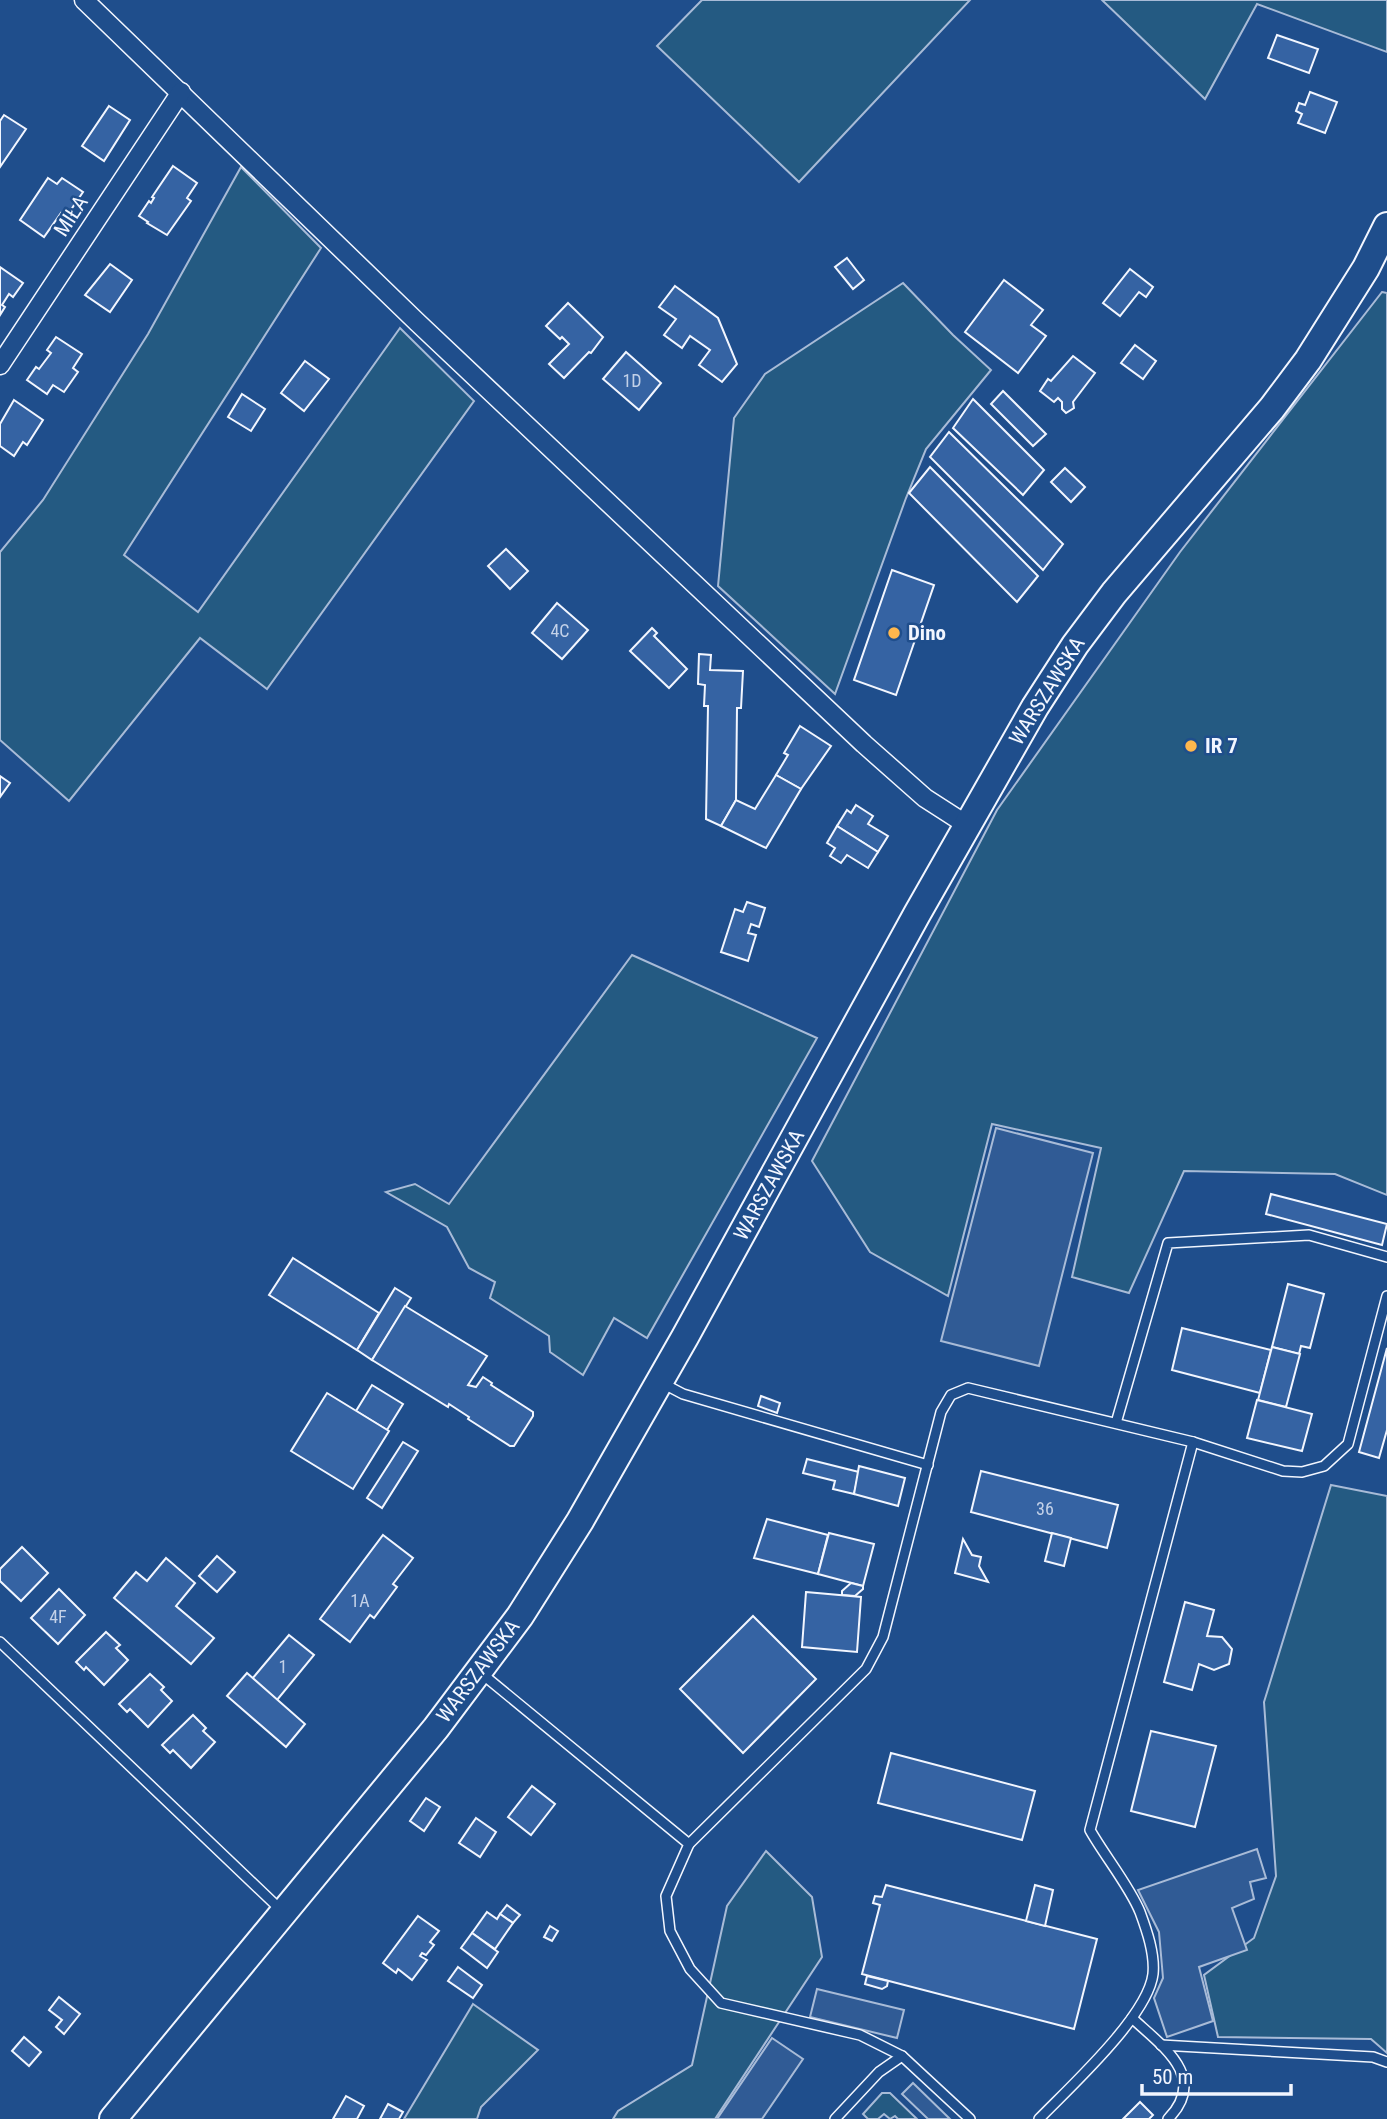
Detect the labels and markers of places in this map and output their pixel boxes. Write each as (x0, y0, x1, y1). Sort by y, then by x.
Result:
place label: Dino (908, 621, 946, 645)
marker: Dino (886, 625, 902, 641)
place label: IR 7 (1205, 734, 1238, 758)
marker: IR 7 (1183, 738, 1199, 754)

